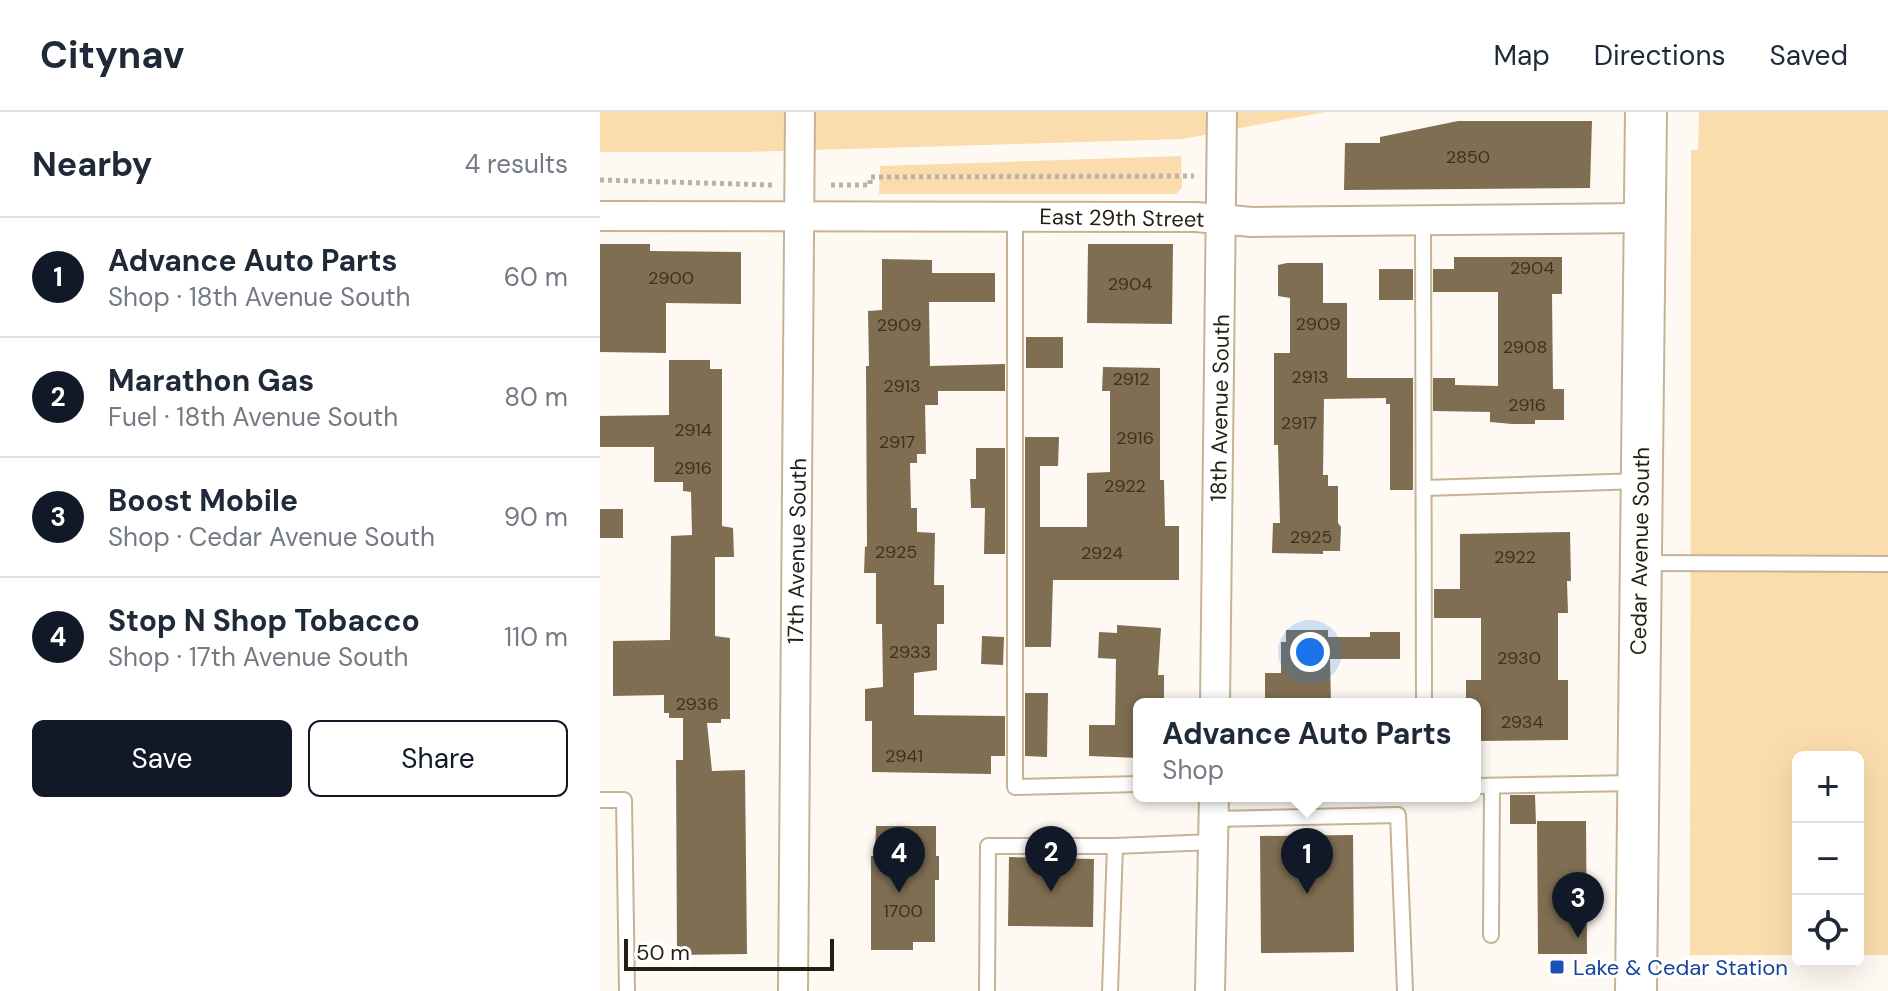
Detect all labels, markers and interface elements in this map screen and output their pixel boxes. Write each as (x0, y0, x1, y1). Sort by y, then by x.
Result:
text: Citynav (40, 30, 184, 80)
text: Map (1493, 37, 1550, 74)
text: Directions (1594, 37, 1726, 74)
text: Saved (1770, 37, 1848, 74)
text: Nearby (32, 142, 152, 187)
house number: 2850 (1446, 145, 1490, 169)
text: 4 results (464, 147, 568, 181)
street label: East 29th Street (1039, 202, 1205, 234)
text: Advance Auto Parts (108, 241, 397, 280)
house number: 2904 (1510, 256, 1554, 280)
text: 1 (53, 260, 63, 294)
text: 60 m (504, 260, 568, 294)
house number: 2900 (648, 266, 694, 290)
house number: 2904 (1108, 272, 1152, 296)
text: Shop · 18th Avenue South (108, 280, 410, 314)
house number: 2909 (1295, 312, 1341, 336)
house number: 2909 (876, 313, 922, 337)
street label: 18th Avenue South (1204, 314, 1236, 502)
house number: 2908 (1503, 335, 1547, 359)
text: Marathon Gas (108, 361, 314, 400)
house number: 2913 (1291, 365, 1329, 389)
house number: 2912 (1112, 367, 1150, 391)
house number: 2913 (883, 374, 921, 398)
text: 2 (50, 380, 66, 414)
text: 80 m (504, 380, 568, 414)
house number: 2916 (1508, 393, 1546, 417)
text: Fuel · 18th Avenue South (108, 400, 398, 434)
house number: 2917 (1281, 411, 1317, 435)
house number: 2914 (674, 418, 712, 442)
house number: 2916 (1116, 426, 1154, 450)
house number: 2917 (879, 430, 915, 454)
street label: Cedar Avenue South (1624, 447, 1656, 655)
house number: 2916 (674, 456, 712, 480)
street label: 17th Avenue South (781, 458, 813, 644)
house number: 2922 (1104, 474, 1146, 498)
text: Boost Mobile (108, 481, 298, 520)
text: 3 (50, 500, 66, 534)
text: 90 m (504, 500, 568, 534)
text: Shop · Cedar Avenue South (108, 520, 435, 554)
house number: 2925 (1290, 525, 1332, 549)
house number: 2925 (875, 540, 917, 564)
house number: 2924 (1081, 541, 1123, 565)
house number: 2922 (1494, 545, 1536, 569)
text: Stop N Shop Tobacco (108, 601, 420, 640)
text: 4 (50, 620, 66, 654)
text: 110 m (504, 620, 568, 654)
your location (1290, 632, 1330, 672)
text: Shop · 17th Avenue South (108, 640, 409, 674)
house number: 2933 (889, 640, 931, 664)
house number: 2930 (1497, 646, 1541, 670)
house number: 2936 (675, 692, 719, 716)
popup (1133, 698, 1481, 802)
house number: 2934 (1501, 710, 1543, 734)
text: Advance Auto Parts (1162, 714, 1452, 753)
button: Save (32, 720, 292, 797)
button: Share (308, 720, 568, 797)
house number: 2941 (885, 744, 923, 768)
map controls (1792, 751, 1864, 967)
button: + (1792, 751, 1864, 823)
text: Shop (1162, 753, 1224, 787)
button: − (1792, 823, 1864, 895)
pin: 2 (1025, 826, 1077, 892)
pin: 4 (873, 827, 925, 893)
pin: 1 (1281, 828, 1333, 894)
pin: 3 (1552, 872, 1604, 938)
button: locate (1792, 895, 1864, 967)
house number: 1700 (883, 899, 923, 923)
scale bar (624, 935, 834, 971)
text: 50 m (636, 938, 690, 967)
place label: Lake & Cedar Station (1573, 953, 1788, 982)
marker: Lake & Cedar Station (1548, 958, 1566, 976)

